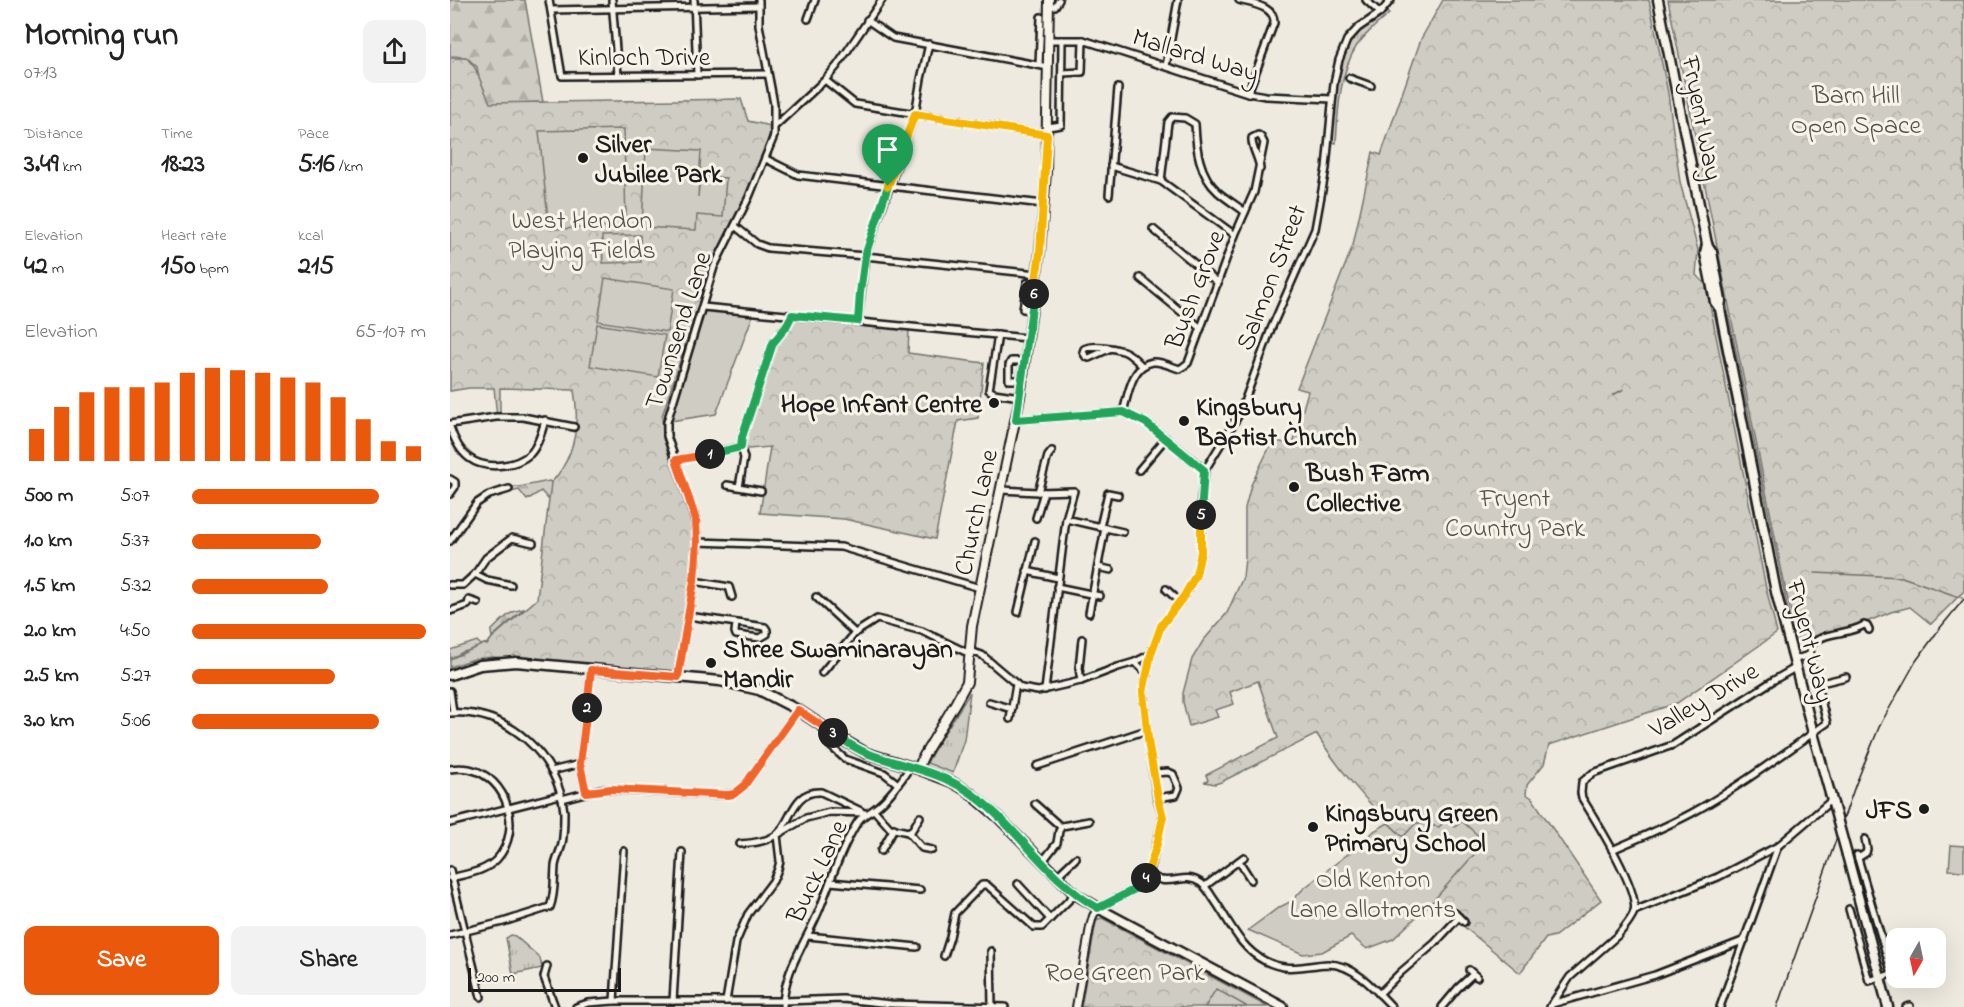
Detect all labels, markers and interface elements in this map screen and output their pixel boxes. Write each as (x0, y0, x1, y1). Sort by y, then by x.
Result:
text: Morning run (24, 12, 178, 60)
button: share (363, 20, 426, 83)
street label: Mallard Way (1127, 20, 1263, 94)
street label: Kinloch Drive (578, 40, 711, 78)
street label: Fryent Way (1669, 52, 1731, 184)
text: 07:13 (24, 59, 57, 88)
park label: Barn Hill Open Space (1791, 78, 1921, 146)
text: Distance (24, 122, 83, 146)
text: Time (161, 122, 193, 146)
text: Pace (298, 122, 329, 146)
pin (862, 124, 913, 186)
place label: Silver Jubilee Park (595, 127, 723, 195)
icon: arrive (871, 133, 904, 166)
text: 3.49 (24, 146, 59, 184)
text: 18:23 (161, 146, 205, 184)
text: 5:16 (298, 146, 335, 184)
marker: Silver Jubilee Park (576, 151, 590, 165)
text: km (59, 155, 82, 179)
text: /km (335, 155, 363, 179)
street label: Salmon Street (1228, 199, 1318, 357)
park label: West Hendon Playing Fields (508, 203, 656, 271)
text: Elevation (24, 224, 83, 248)
text: Heart rate (161, 224, 227, 248)
text: kcal (298, 224, 323, 248)
street label: Bush Grove (1156, 225, 1237, 356)
street label: Townsend Lane (636, 247, 723, 415)
text: 42 (24, 248, 48, 286)
text: 150 (161, 248, 195, 286)
text: 215 (298, 248, 334, 286)
text: m (48, 257, 64, 281)
text: bpm (195, 257, 229, 281)
pin: 6 (1019, 279, 1049, 309)
text: 6 (1030, 282, 1038, 306)
text: Elevation (24, 318, 98, 347)
text: 65–107 m (356, 318, 426, 347)
place label: Hope Infant Centre (781, 387, 983, 425)
place label: Kingsbury Baptist Church (1195, 390, 1357, 458)
marker: Hope Infant Centre (987, 396, 1001, 410)
marker: Kingsbury Baptist Church (1177, 414, 1191, 428)
pin: 1 (695, 439, 725, 469)
text: 1 (707, 442, 713, 466)
street label: Church Lane (946, 446, 1010, 579)
place label: Bush Farm Collective (1305, 456, 1430, 524)
marker: Bush Farm Collective (1287, 480, 1301, 494)
park label: Fryent Country Park (1445, 481, 1586, 549)
text: 500 m (24, 482, 73, 511)
text: 5:07 (120, 482, 150, 511)
pin: 5 (1186, 500, 1216, 530)
text: 5 (1196, 503, 1206, 527)
text: 1.0 km (24, 527, 72, 556)
text: 5:37 (120, 527, 150, 556)
text: 1.5 km (24, 572, 75, 601)
text: 5:32 (120, 572, 151, 601)
street label: Fryent Way (1774, 575, 1842, 707)
text: 2.0 km (24, 617, 76, 646)
text: 4:50 (120, 617, 150, 646)
place label: Shree Swaminarayan Mandir (723, 632, 953, 700)
street label: Valley Drive (1642, 654, 1767, 750)
marker: Shree Swaminarayan Mandir (704, 656, 718, 670)
text: 2.5 km (24, 662, 79, 691)
text: 5:27 (120, 662, 151, 691)
pin: 2 (572, 693, 602, 723)
text: 2 (583, 696, 591, 720)
text: 3.0 km (24, 707, 74, 736)
text: 5:06 (120, 707, 151, 736)
pin: 3 (818, 718, 848, 748)
text: 3 (830, 721, 836, 745)
place label: JFS (1866, 793, 1912, 831)
place label: Kingsbury Green Primary School (1325, 796, 1498, 864)
marker: JFS (1917, 802, 1931, 816)
street label: Buck Lane (778, 814, 859, 931)
marker: Kingsbury Green Primary School (1306, 820, 1320, 834)
park label: Old Kenton Lane allotments (1290, 862, 1456, 930)
pin: 4 (1131, 863, 1161, 893)
text: 4 (1143, 866, 1149, 890)
button: Save (24, 926, 219, 995)
button: Share (231, 926, 426, 995)
north arrow (1886, 928, 1946, 988)
map controls (1886, 928, 1946, 988)
park label: Roe Green Park (1045, 955, 1206, 993)
scale bar (468, 965, 621, 992)
text: 200 m (477, 966, 515, 990)

